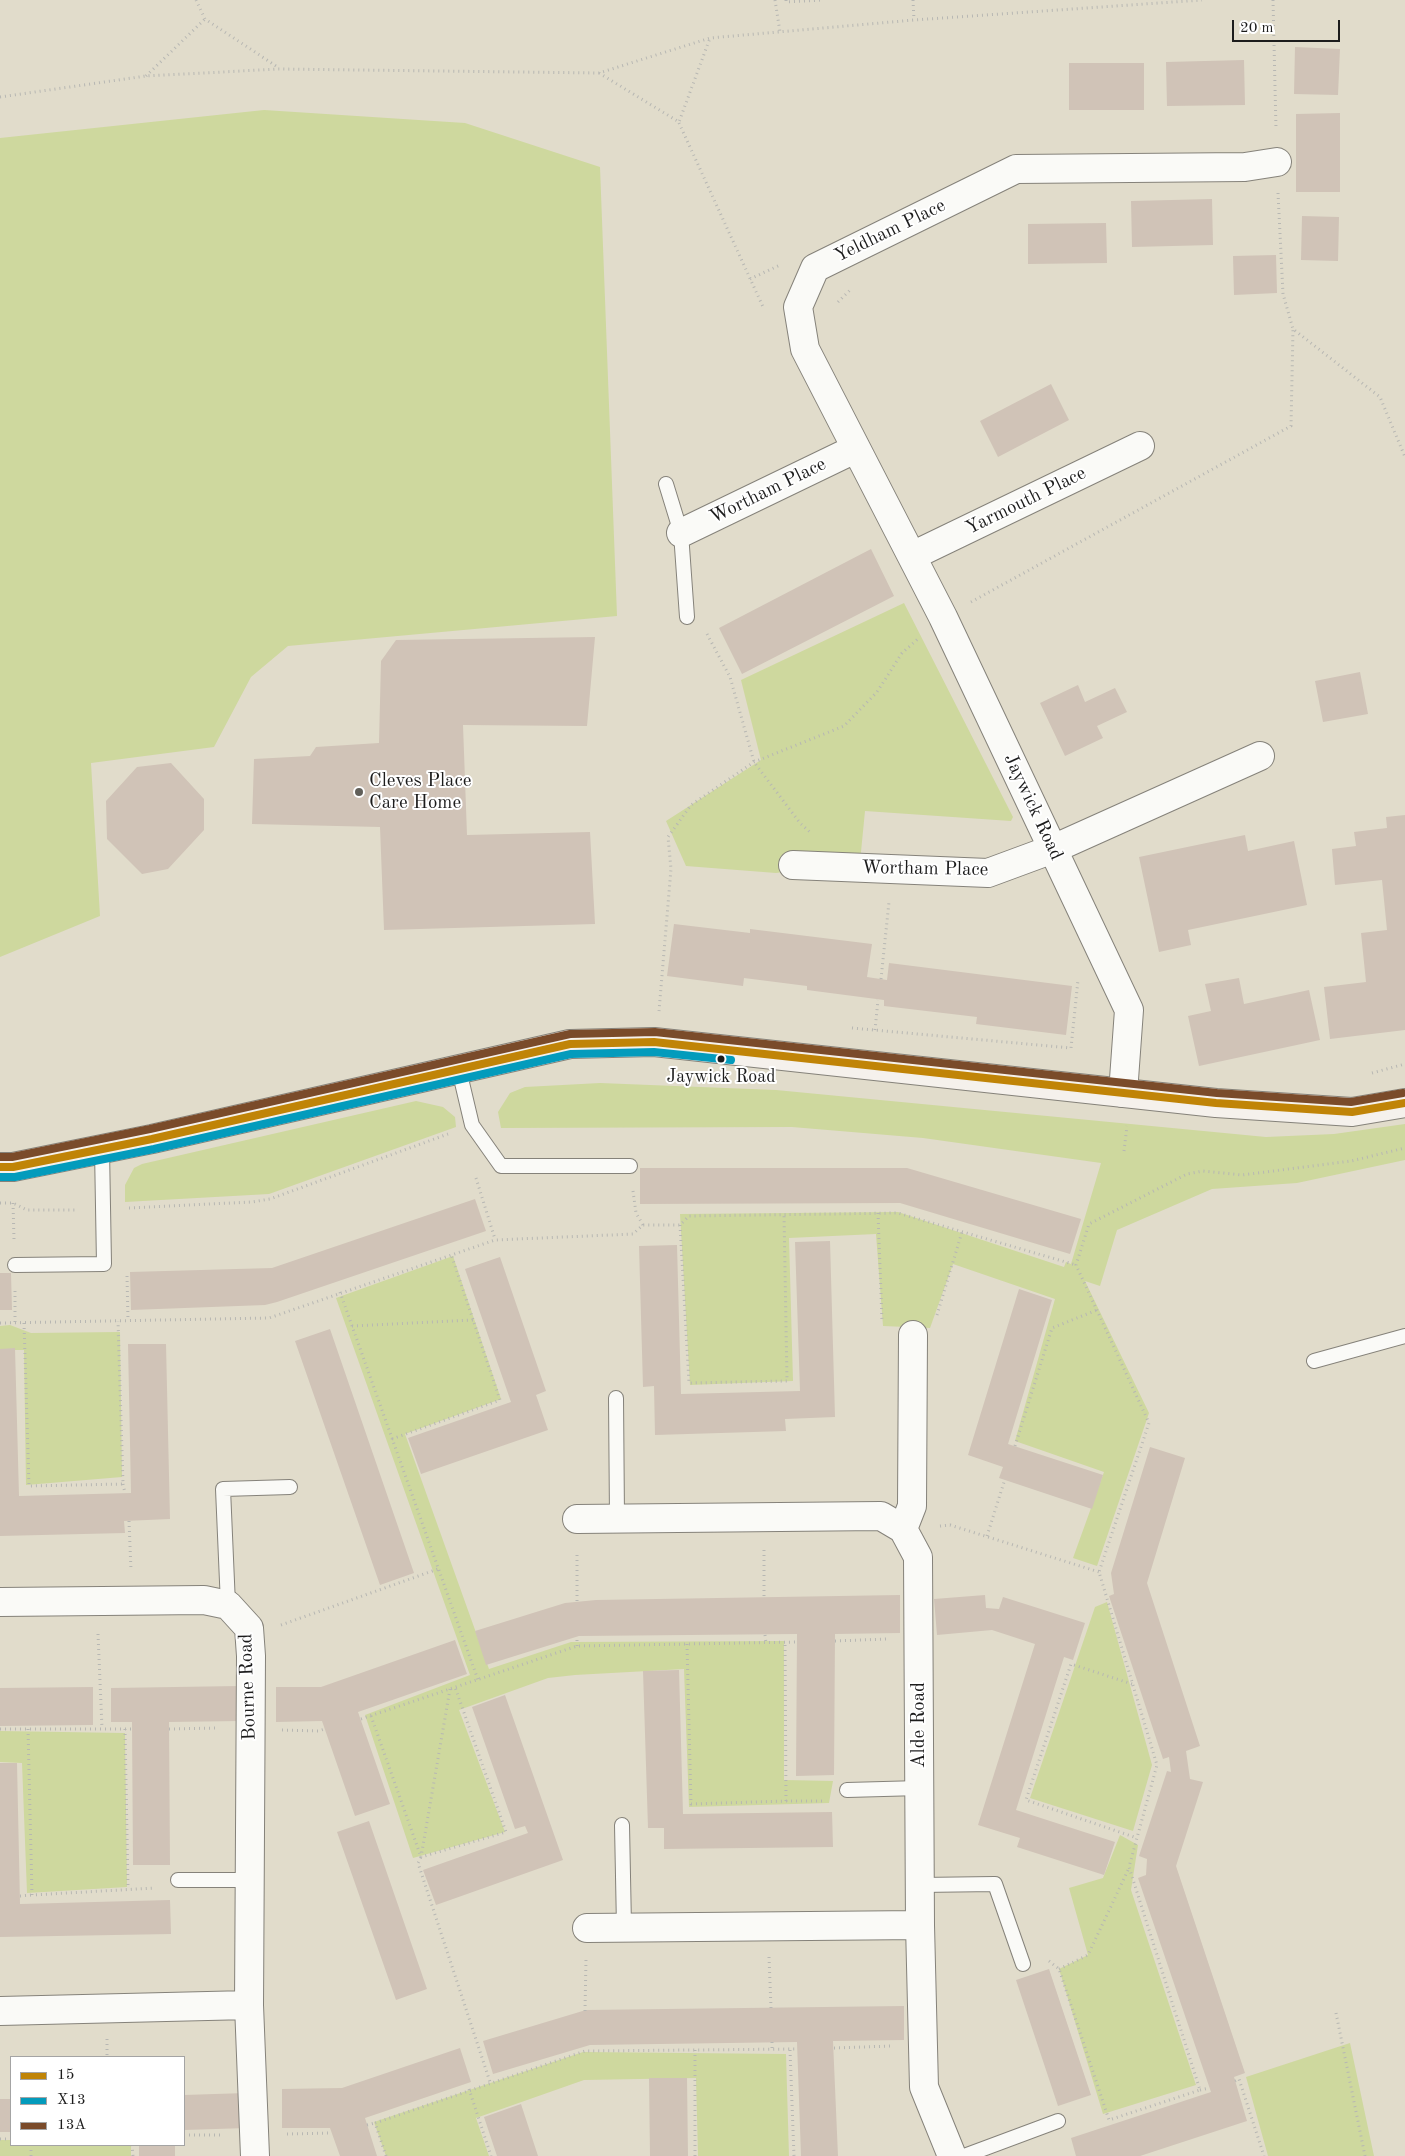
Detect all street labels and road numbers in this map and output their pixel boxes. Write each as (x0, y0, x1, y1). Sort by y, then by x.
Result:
street label: Yeldham Place (831, 194, 949, 268)
street label: Wortham Place (706, 453, 830, 529)
street label: Yarmouth Place (962, 462, 1090, 540)
street label: Jaywick Road (998, 750, 1068, 864)
street label: Wortham Place (861, 856, 989, 882)
street label: Bourne Road (235, 1633, 261, 1741)
street label: Alde Road (908, 1682, 930, 1768)

